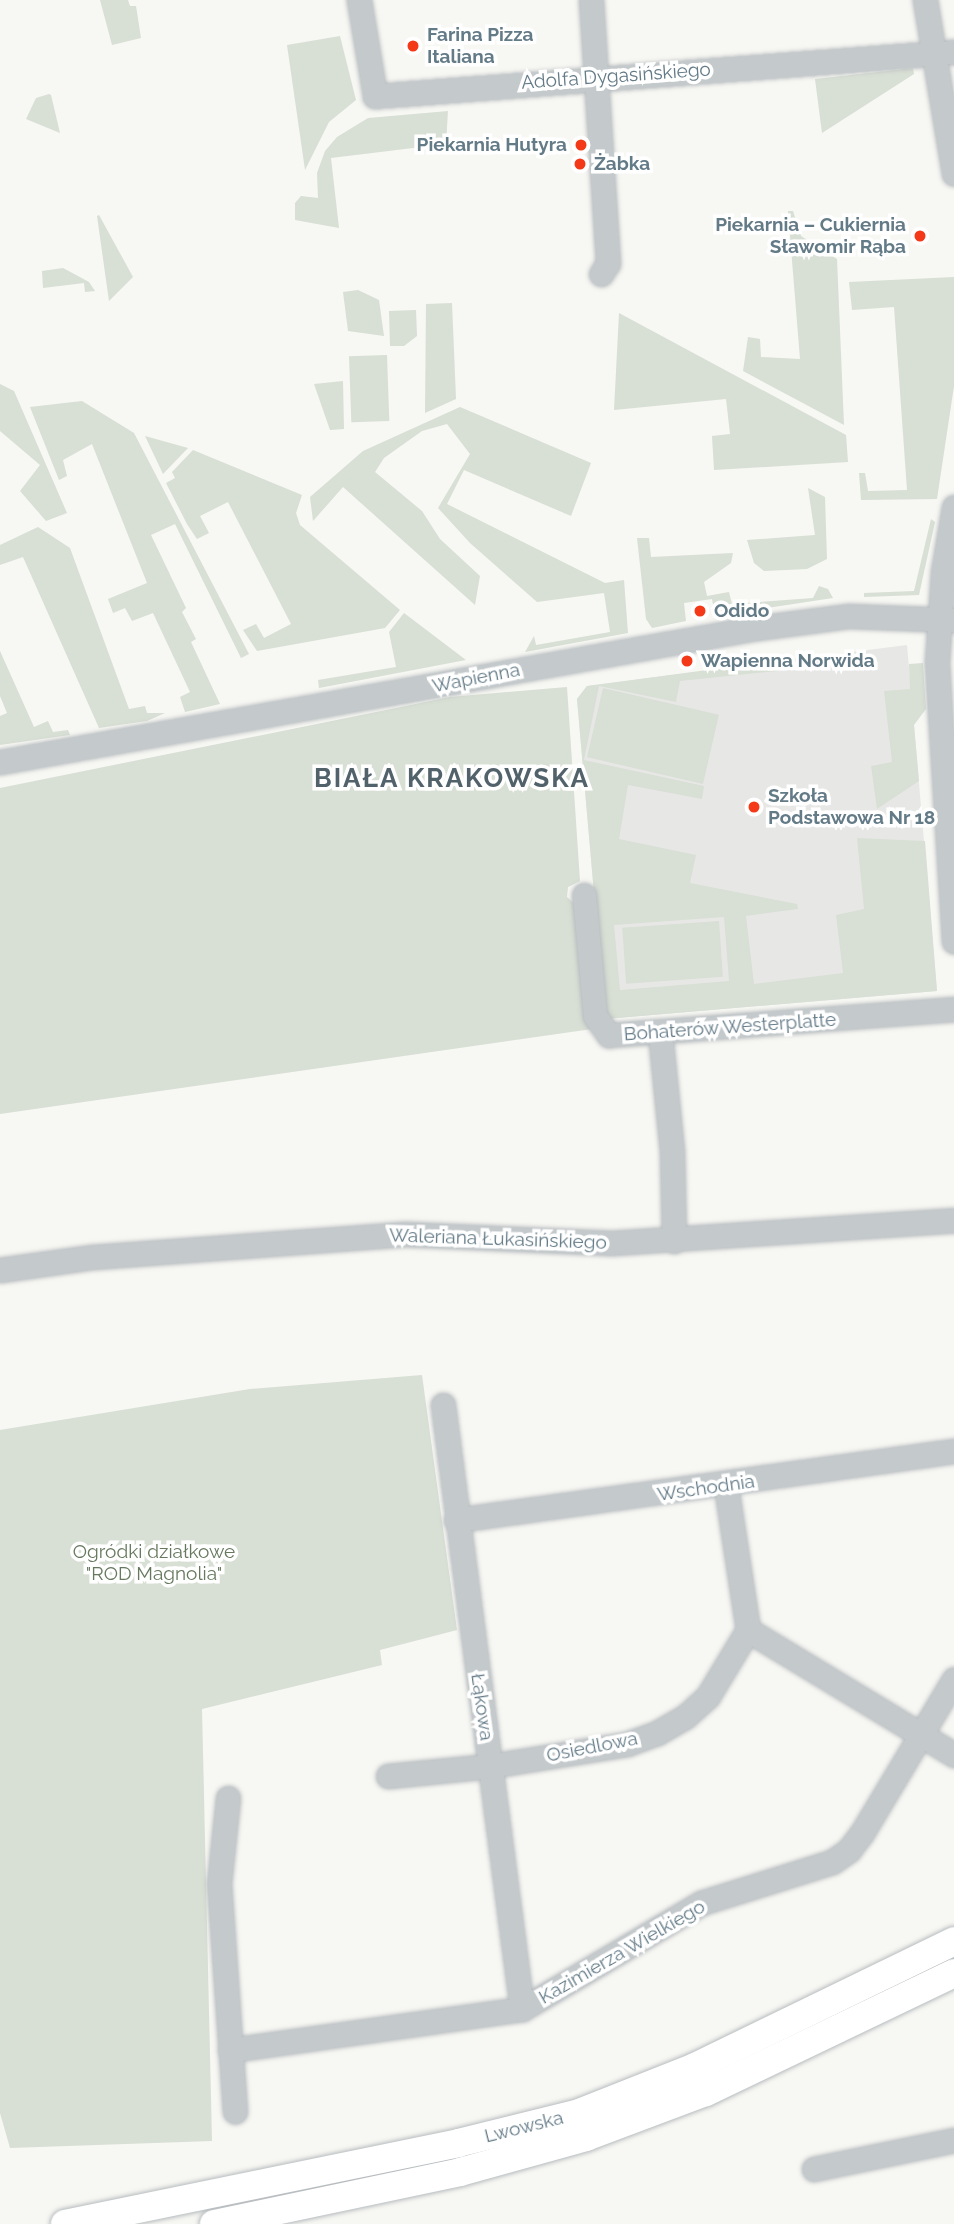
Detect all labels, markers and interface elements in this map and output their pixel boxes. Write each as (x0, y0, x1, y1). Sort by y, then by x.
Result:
place label: Farina Pizza Italiana (427, 24, 533, 68)
marker: Farina Pizza Italiana (405, 38, 421, 54)
street label: Adolfa Dygasińskiego (520, 58, 712, 94)
place label: Piekarnia Hutyra (417, 134, 567, 156)
marker: Piekarnia Hutyra (573, 137, 589, 153)
place label: Żabka (594, 153, 650, 175)
marker: Żabka (572, 156, 588, 172)
place label: Piekarnia – Cukiernia Sławomir Rąba (715, 214, 906, 258)
marker: Piekarnia – Cukiernia Sławomir Rąba (912, 228, 928, 244)
place label: Odido (714, 600, 769, 622)
marker: Odido (692, 603, 708, 619)
place label: Wapienna Norwida (701, 650, 875, 672)
marker: Wapienna Norwida (679, 653, 695, 669)
street label: Wapienna (430, 658, 522, 698)
district label: BIAŁA KRAKOWSKA (315, 763, 589, 795)
place label: Szkoła Podstawowa Nr 18 (768, 785, 936, 829)
marker: Szkoła Podstawowa Nr 18 (746, 799, 762, 815)
street label: Bohaterów Westerplatte (622, 1008, 838, 1046)
street label: Waleriana Łukasińskiego (389, 1224, 607, 1254)
street label: Wschodnia (656, 1470, 756, 1506)
park label: Ogródki działkowe "ROD Magnolia" (73, 1541, 235, 1585)
street label: Łąkowa (466, 1672, 498, 1742)
street label: Osiedlowa (545, 1727, 639, 1767)
street label: Kazimierza Wielkiego (535, 1895, 709, 2009)
street label: Lwowska (482, 2106, 566, 2148)

